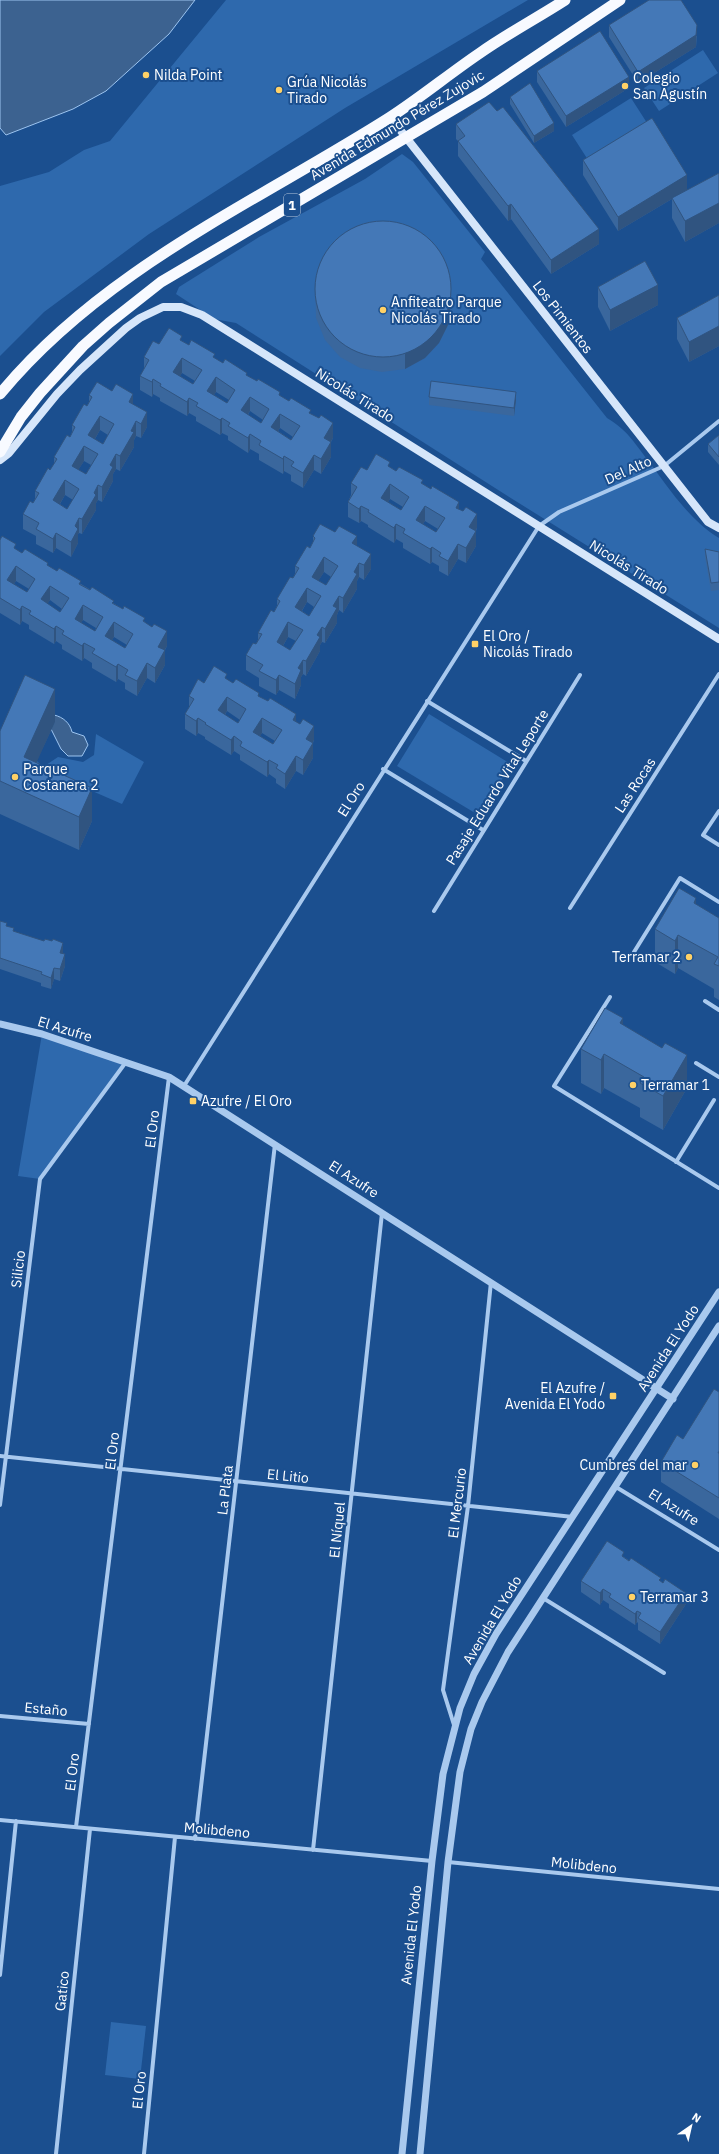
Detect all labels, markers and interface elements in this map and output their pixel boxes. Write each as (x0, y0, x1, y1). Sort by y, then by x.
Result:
place label: Nilda Point (154, 66, 223, 84)
street label: Avenida Edmundo Pérez Zujovic (307, 66, 487, 184)
place label: Colegio San Agustín (633, 69, 707, 103)
marker: Nilda Point (141, 70, 151, 80)
place label: Grúa Nicolás Tirado (287, 73, 367, 107)
marker: Colegio San Agustín (620, 81, 630, 91)
marker: Grúa Nicolás Tirado (274, 85, 284, 95)
road number: 1 (284, 194, 300, 216)
street label: Los Pimientos (529, 277, 597, 357)
place label: Anfiteatro Parque Nicolás Tirado (391, 293, 502, 327)
marker: Anfiteatro Parque Nicolás Tirado (378, 305, 388, 315)
street label: Nicolás Tirado (312, 364, 398, 426)
street label: Del Alto (602, 452, 654, 488)
street label: Nicolás Tirado (586, 536, 672, 598)
place label: El Oro / Nicolás Tirado (483, 627, 573, 661)
marker: El Oro / Nicolás Tirado (470, 639, 480, 649)
street label: Pasaje Eduardo Vital Leporte (442, 706, 553, 868)
street label: Las Rocas (610, 754, 660, 816)
place label: Parque Costanera 2 (23, 760, 99, 794)
marker: Parque Costanera 2 (10, 772, 20, 782)
street label: El Oro (333, 778, 369, 820)
place label: Terramar 2 (612, 948, 681, 966)
marker: Terramar 2 (684, 952, 694, 962)
street label: El Azufre (36, 1012, 95, 1046)
place label: Terramar 1 (641, 1076, 710, 1094)
marker: Terramar 1 (628, 1080, 638, 1090)
place label: Azufre / El Oro (201, 1092, 292, 1110)
marker: Azufre / El Oro (188, 1096, 198, 1106)
street label: El Oro (141, 1109, 163, 1149)
street label: El Azufre (326, 1156, 383, 1202)
street label: Silicio (7, 1249, 29, 1289)
street label: Avenida El Yodo (633, 1301, 703, 1395)
place label: El Azufre / Avenida El Yodo (505, 1379, 605, 1413)
marker: El Azufre / Avenida El Yodo (608, 1391, 618, 1401)
street label: El Oro (101, 1431, 123, 1471)
place label: Cumbres del mar (579, 1456, 687, 1474)
marker: Cumbres del mar (690, 1460, 700, 1470)
street label: La Plata (213, 1464, 237, 1516)
street label: El Litio (266, 1465, 310, 1487)
street label: El Mercurio (444, 1467, 470, 1539)
street label: El Azufre (645, 1484, 703, 1530)
street label: El Níquel (325, 1501, 349, 1559)
street label: Avenida El Yodo (458, 1572, 526, 1668)
place label: Terramar 3 (640, 1588, 709, 1606)
marker: Terramar 3 (627, 1592, 637, 1602)
street label: Estaño (24, 1698, 68, 1720)
street label: El Oro (61, 1752, 83, 1792)
street label: Molibdeno (183, 1818, 251, 1842)
street label: Molibdeno (550, 1853, 618, 1877)
street label: Avenida El Yodo (397, 1884, 425, 1986)
street label: Gatico (51, 1970, 73, 2012)
street label: El Oro (128, 2070, 150, 2110)
north arrow (671, 2106, 711, 2146)
text: N (689, 2110, 704, 2126)

